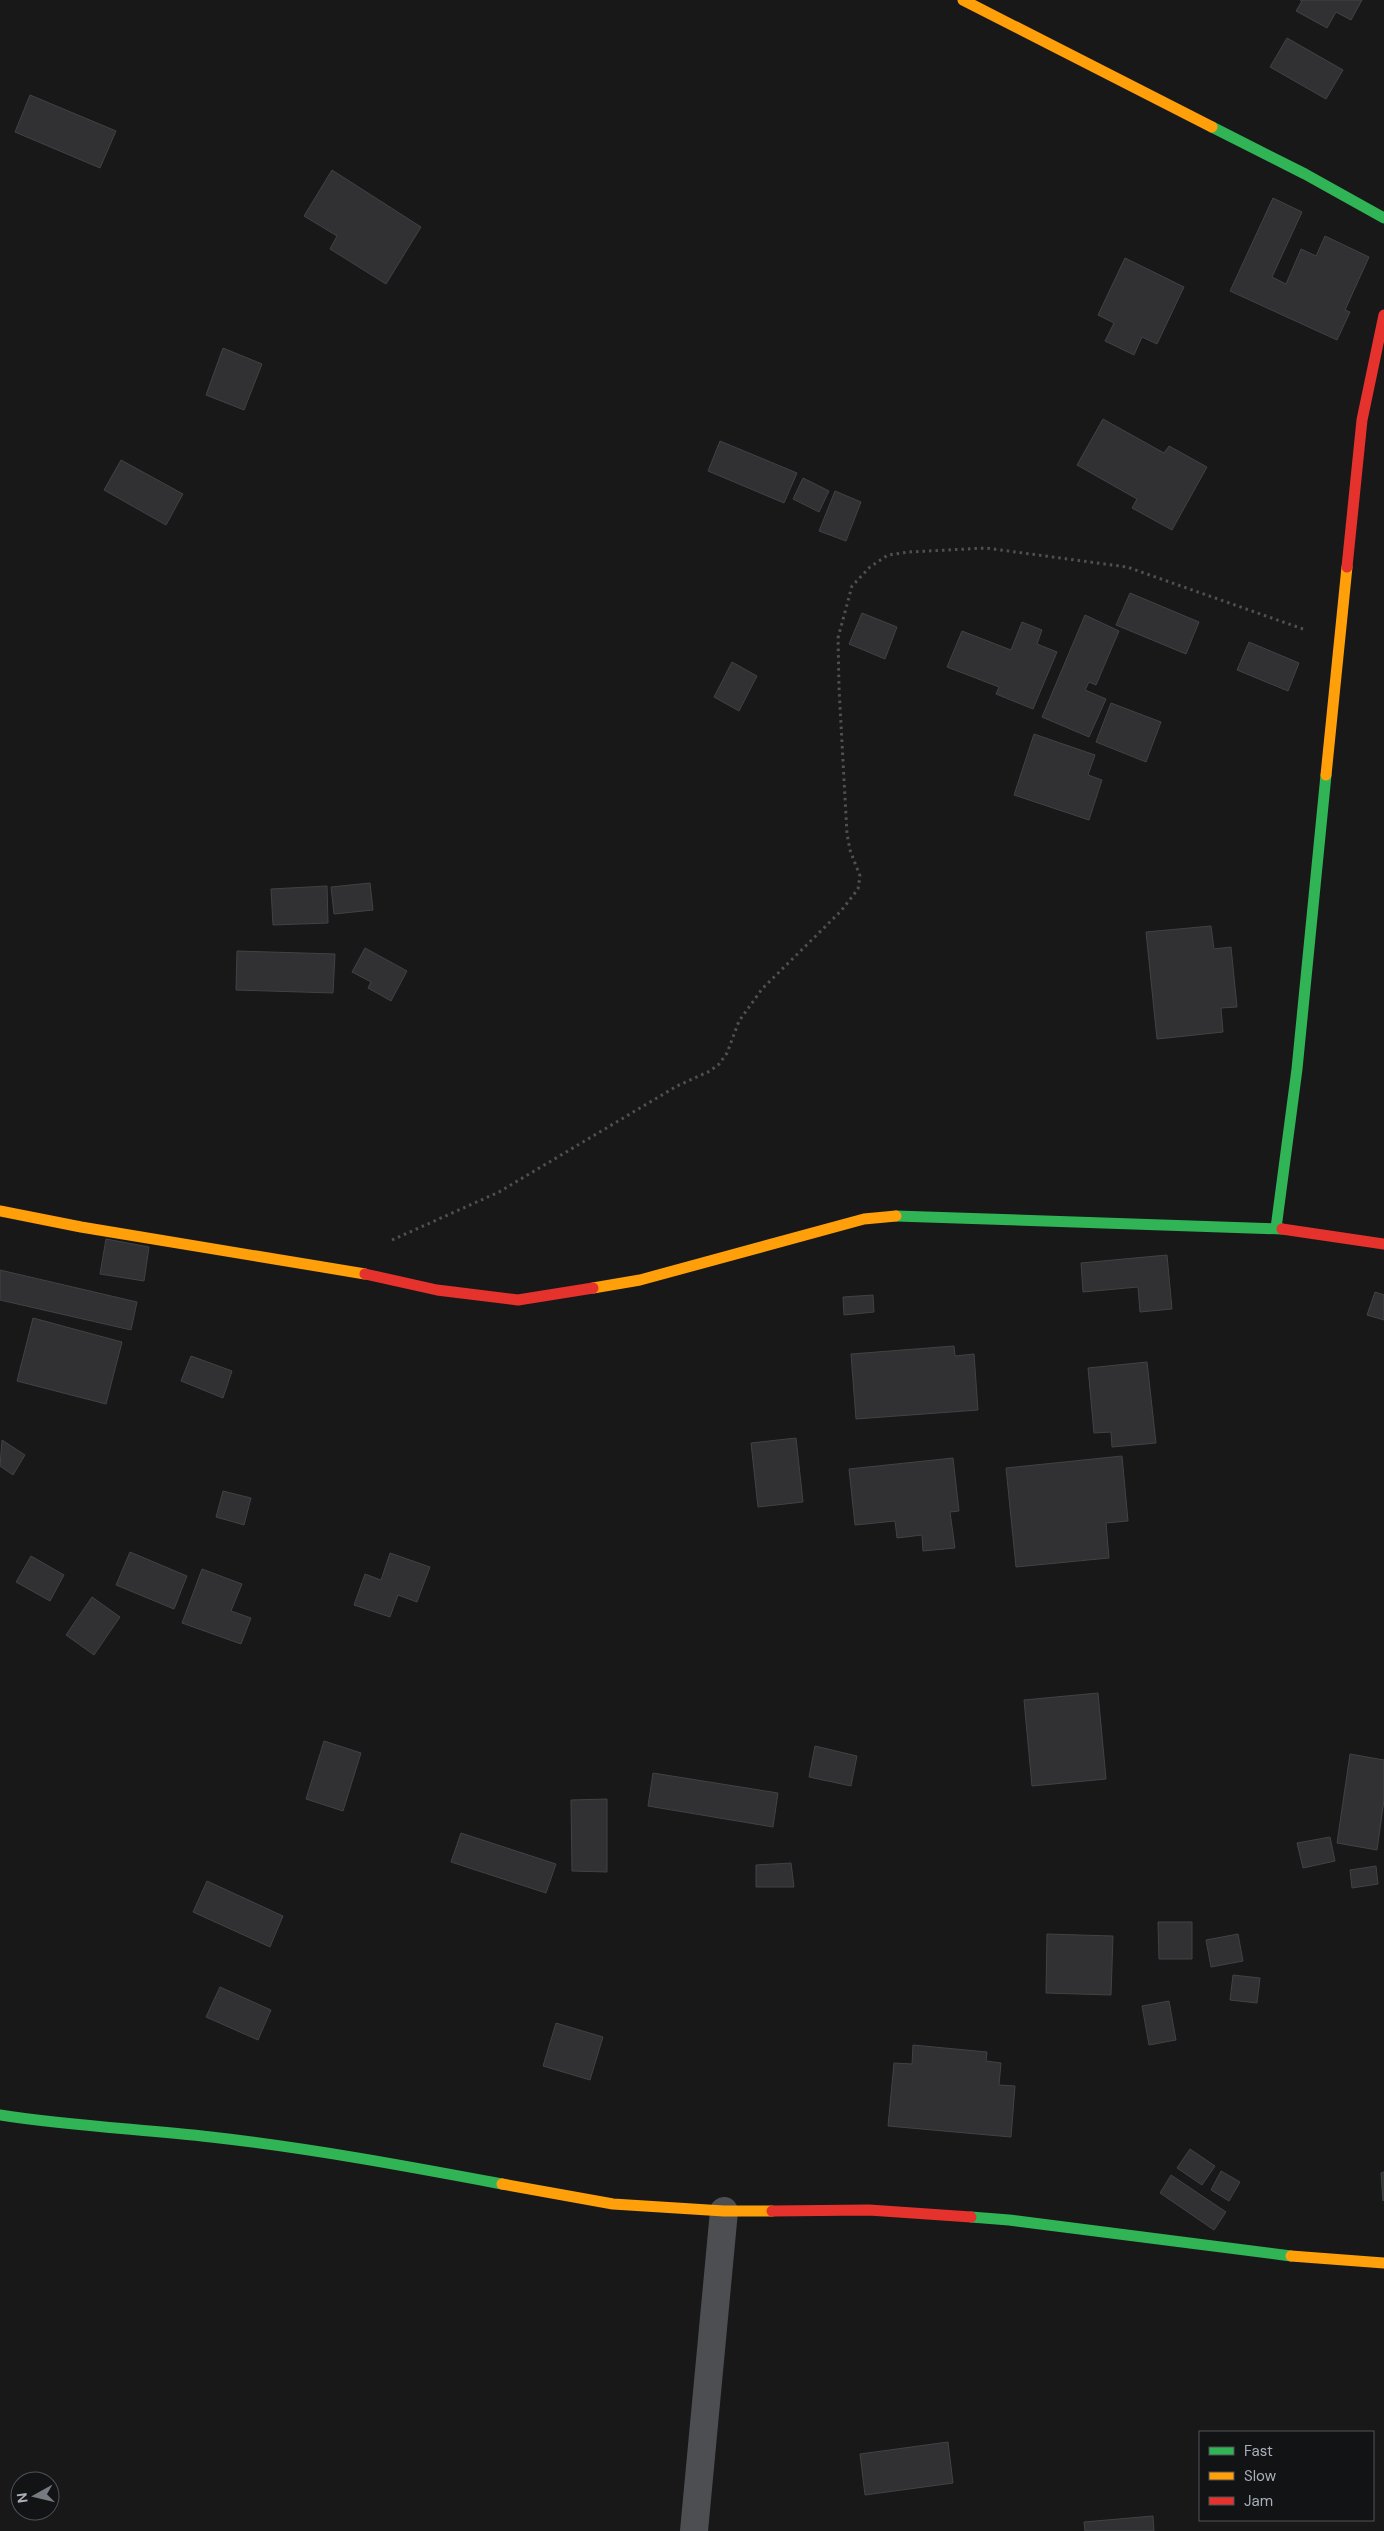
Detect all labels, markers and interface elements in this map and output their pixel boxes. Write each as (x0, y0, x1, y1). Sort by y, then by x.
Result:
legend (1199, 2431, 1374, 2521)
text: Fast (1244, 2441, 1273, 2461)
text: Slow (1244, 2466, 1277, 2486)
north arrow (10, 2471, 60, 2521)
text: N (13, 2491, 32, 2504)
text: Jam (1244, 2491, 1273, 2511)

